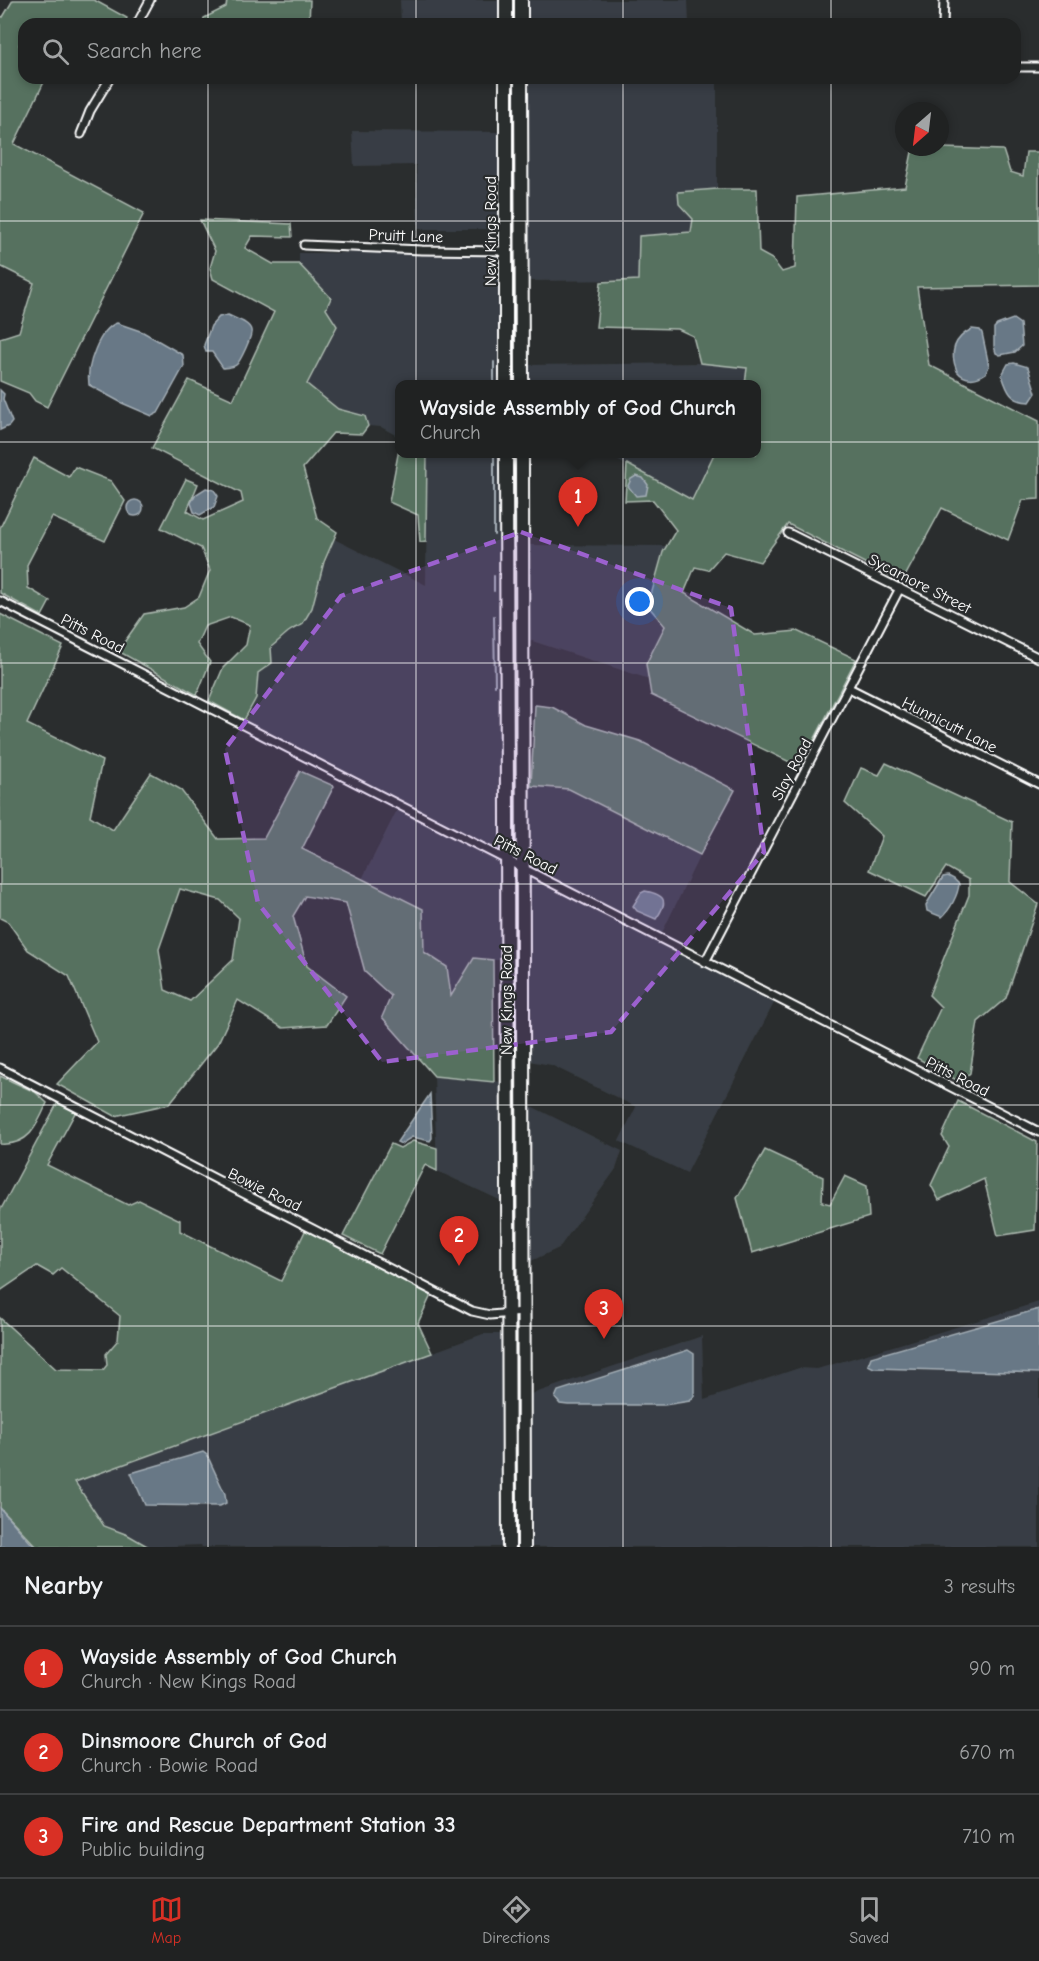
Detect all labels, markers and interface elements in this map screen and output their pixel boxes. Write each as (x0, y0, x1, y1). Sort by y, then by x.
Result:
search box (18, 18, 1021, 84)
icon: search (39, 35, 72, 68)
text: Search here (87, 38, 202, 64)
north arrow (895, 102, 949, 156)
street label: New Kings Road (482, 176, 500, 286)
street label: Pruitt Lane (368, 226, 443, 246)
popup (395, 380, 761, 458)
text: Wayside Assembly of God Church (420, 395, 736, 421)
text: Church (420, 421, 481, 444)
pin: 1 (558, 478, 598, 527)
street label: Sycamore Street (865, 550, 974, 618)
your location (625, 587, 654, 616)
street label: Pitts Road (58, 610, 127, 657)
street label: Hunnicutt Lane (899, 693, 1000, 757)
street label: Slay Road (768, 735, 816, 804)
street label: Pitts Road (491, 831, 560, 878)
street label: New Kings Road (498, 945, 516, 1055)
street label: Pitts Road (923, 1053, 992, 1100)
street label: Bowie Road (225, 1164, 304, 1215)
pin: 2 (440, 1216, 478, 1266)
pin: 3 (584, 1290, 624, 1339)
text: Nearby (24, 1571, 103, 1601)
text: 3 results (944, 1575, 1015, 1598)
text: Wayside Assembly of God Church (81, 1644, 397, 1670)
text: 1 (40, 1657, 47, 1680)
text: 90 m (969, 1657, 1015, 1680)
text: Church · New Kings Road (81, 1670, 296, 1693)
text: Dinsmoore Church of God (81, 1728, 327, 1754)
text: 2 (39, 1741, 48, 1764)
text: 670 m (959, 1741, 1015, 1764)
text: Church · Bowie Road (81, 1754, 258, 1777)
text: Fire and Rescue Department Station 33 (81, 1812, 456, 1838)
text: 3 (39, 1825, 48, 1848)
text: 710 m (962, 1825, 1015, 1848)
text: Public building (81, 1838, 205, 1861)
tab: Map (150, 1893, 183, 1947)
tab: Directions (482, 1893, 550, 1947)
tab: Saved (849, 1893, 889, 1947)

